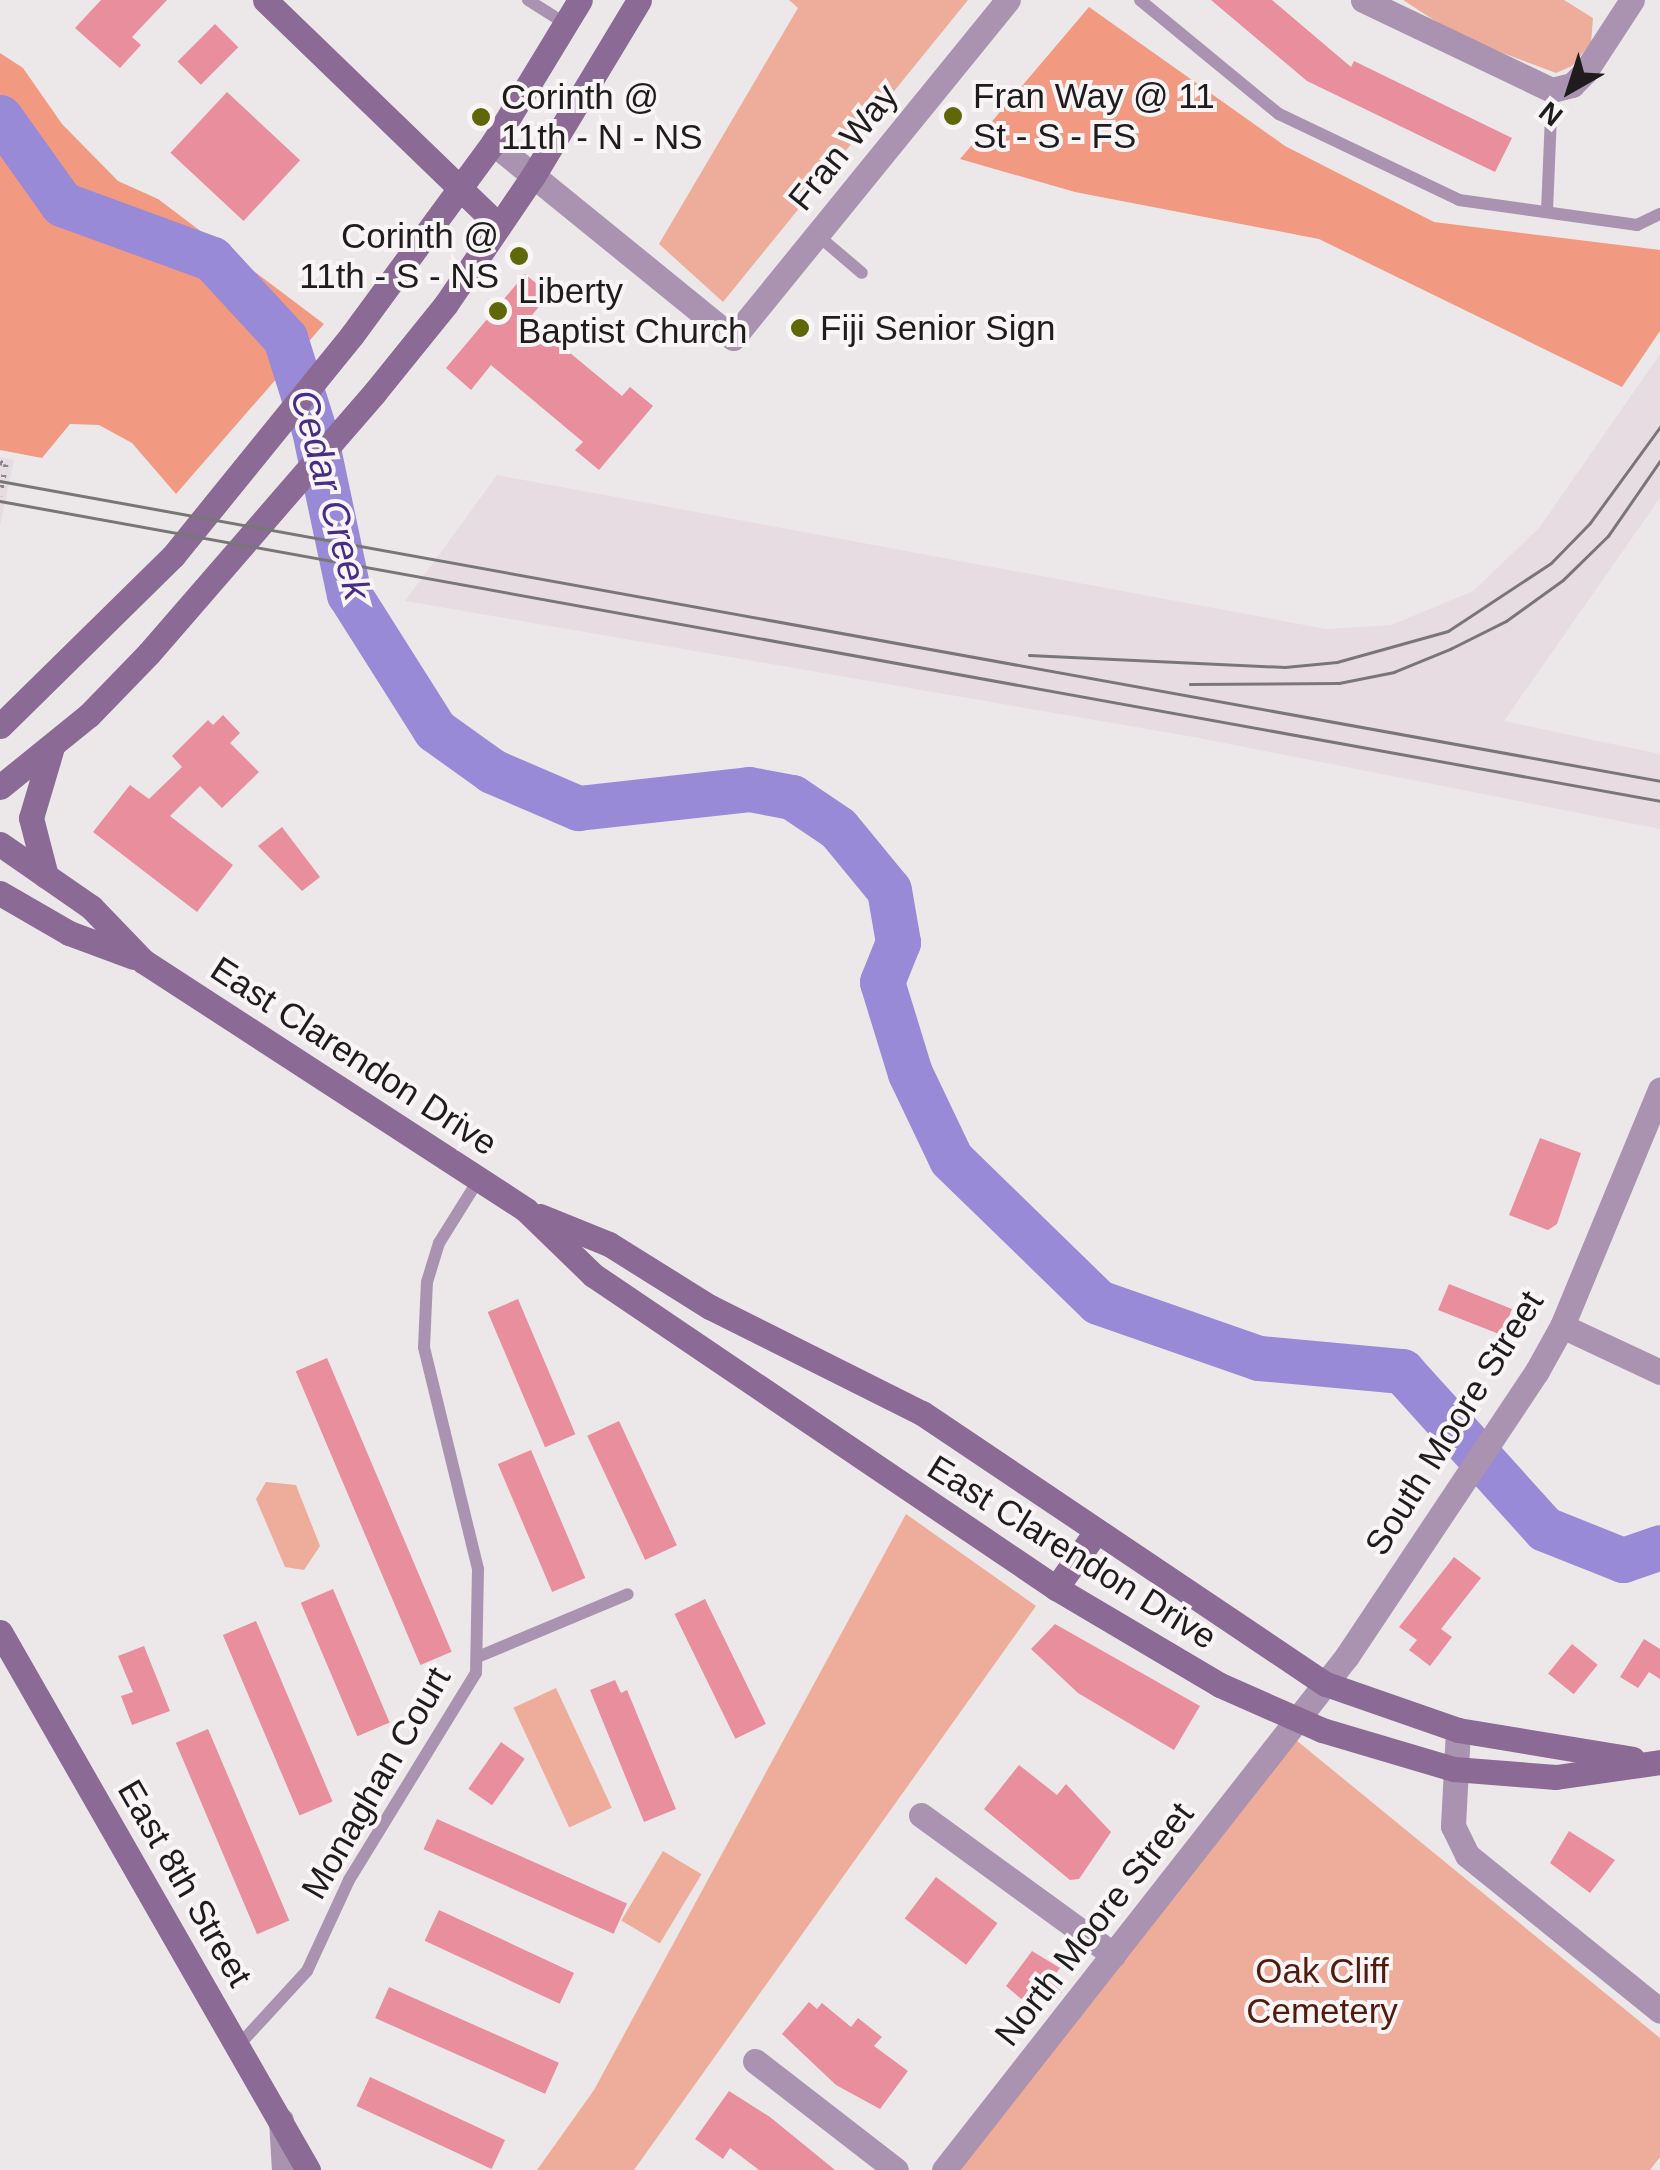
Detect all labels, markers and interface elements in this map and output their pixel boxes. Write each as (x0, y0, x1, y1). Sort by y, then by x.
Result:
north arrow (1520, 40, 1620, 140)
street label: Fran Way (779, 75, 907, 219)
place label: Fran Way @ 11 St - S - FS (973, 75, 1215, 157)
place label: Corinth @ 11th - N - NS (501, 76, 703, 158)
text: N (1533, 95, 1568, 132)
marker: Fran Way @ 11 St - S - FS (942, 105, 964, 127)
marker: Corinth @ 11th - N - NS (470, 106, 492, 128)
place label: Corinth @ 11th - S - NS (299, 215, 499, 297)
marker: Corinth @ 11th - S - NS (508, 245, 530, 267)
place label: Liberty Baptist Church (518, 270, 748, 352)
marker: Liberty Baptist Church (487, 300, 509, 322)
place label: Fiji Senior Sign (820, 307, 1055, 349)
marker: Fiji Senior Sign (789, 317, 811, 339)
water label: Cedar Creek (280, 385, 380, 605)
street label: East Clarendon Drive (203, 948, 505, 1164)
street label: South Moore Street (1356, 1283, 1552, 1563)
street label: East Clarendon Drive (920, 1446, 1224, 1658)
street label: Monaghan Court (293, 1660, 459, 1906)
street label: East 8th Street (109, 1772, 261, 1994)
street label: North Moore Street (986, 1794, 1202, 2054)
park label: Oak Cliff Cemetery (1246, 1950, 1398, 2032)

